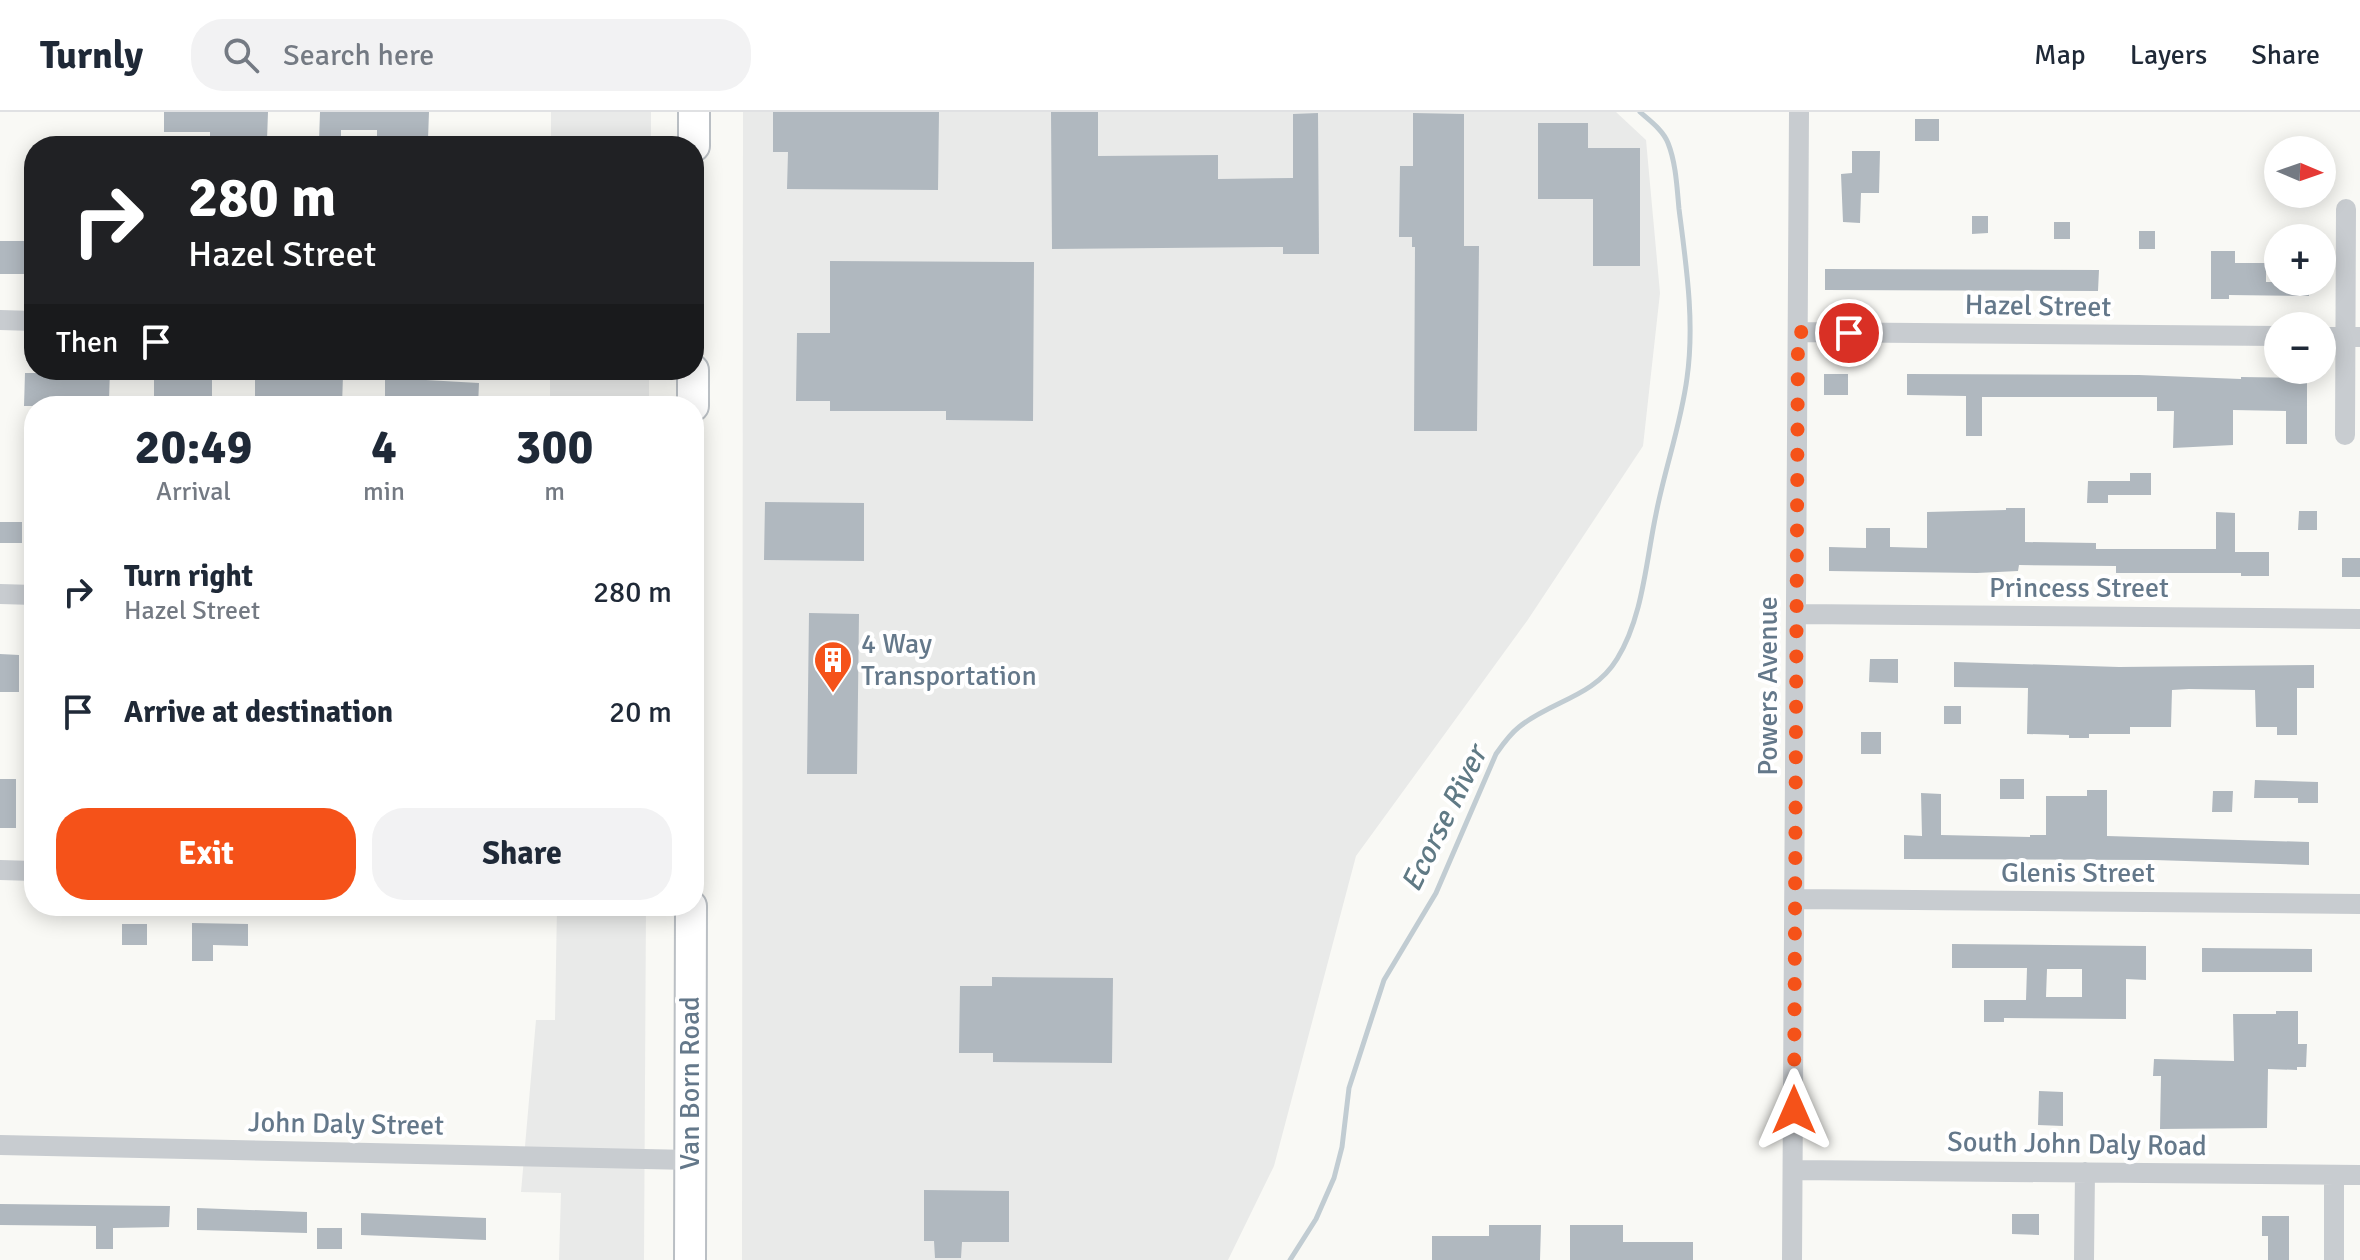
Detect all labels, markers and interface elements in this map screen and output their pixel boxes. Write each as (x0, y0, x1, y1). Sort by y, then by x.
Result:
search box (191, 19, 751, 91)
text: Turnly (40, 32, 143, 79)
icon: search (219, 33, 263, 77)
text: Search here (283, 37, 434, 74)
text: Map (2034, 38, 2086, 72)
text: Layers (2130, 38, 2207, 72)
text: Share (2251, 38, 2320, 72)
north arrow (2264, 136, 2336, 208)
map controls (2264, 136, 2336, 384)
text: 280 m (188, 163, 336, 232)
icon: right (56, 168, 160, 272)
button: + (2264, 224, 2336, 296)
text: Hazel Street (188, 232, 376, 277)
street label: Hazel Street (1964, 288, 2112, 324)
pin (1815, 299, 1883, 367)
icon: arrive (1827, 311, 1871, 355)
button: − (2264, 312, 2336, 384)
icon: arrive (134, 320, 178, 364)
text: Then (56, 324, 118, 361)
text: 20:49 (135, 418, 252, 477)
text: 4 (371, 418, 397, 477)
text: 300 (516, 418, 593, 477)
text: Arrival (156, 476, 231, 508)
text: min (363, 476, 405, 508)
text: m (544, 476, 565, 508)
text: Turn right (124, 558, 253, 595)
icon: right (56, 570, 100, 614)
street label: Princess Street (1989, 571, 2169, 605)
text: 280 m (593, 574, 672, 611)
text: Hazel Street (124, 595, 260, 627)
street label: Powers Avenue (1751, 596, 1785, 776)
place label: 4 Way Transportation (861, 627, 1037, 693)
building icon: 4 Way Transportation (812, 639, 854, 694)
icon: arrive (56, 690, 100, 734)
text: Arrive at destination (124, 694, 393, 731)
text: 20 m (609, 694, 672, 731)
water label: Ecorse River (1393, 737, 1497, 898)
button: Exit (56, 808, 356, 900)
button: Share (372, 808, 672, 900)
street label: Glenis Street (2001, 856, 2155, 890)
street label: Van Born Road (673, 996, 707, 1170)
position arrow (1752, 1068, 1836, 1152)
street label: John Daly Street (248, 1105, 444, 1143)
street label: South John Daly Road (1947, 1125, 2207, 1163)

